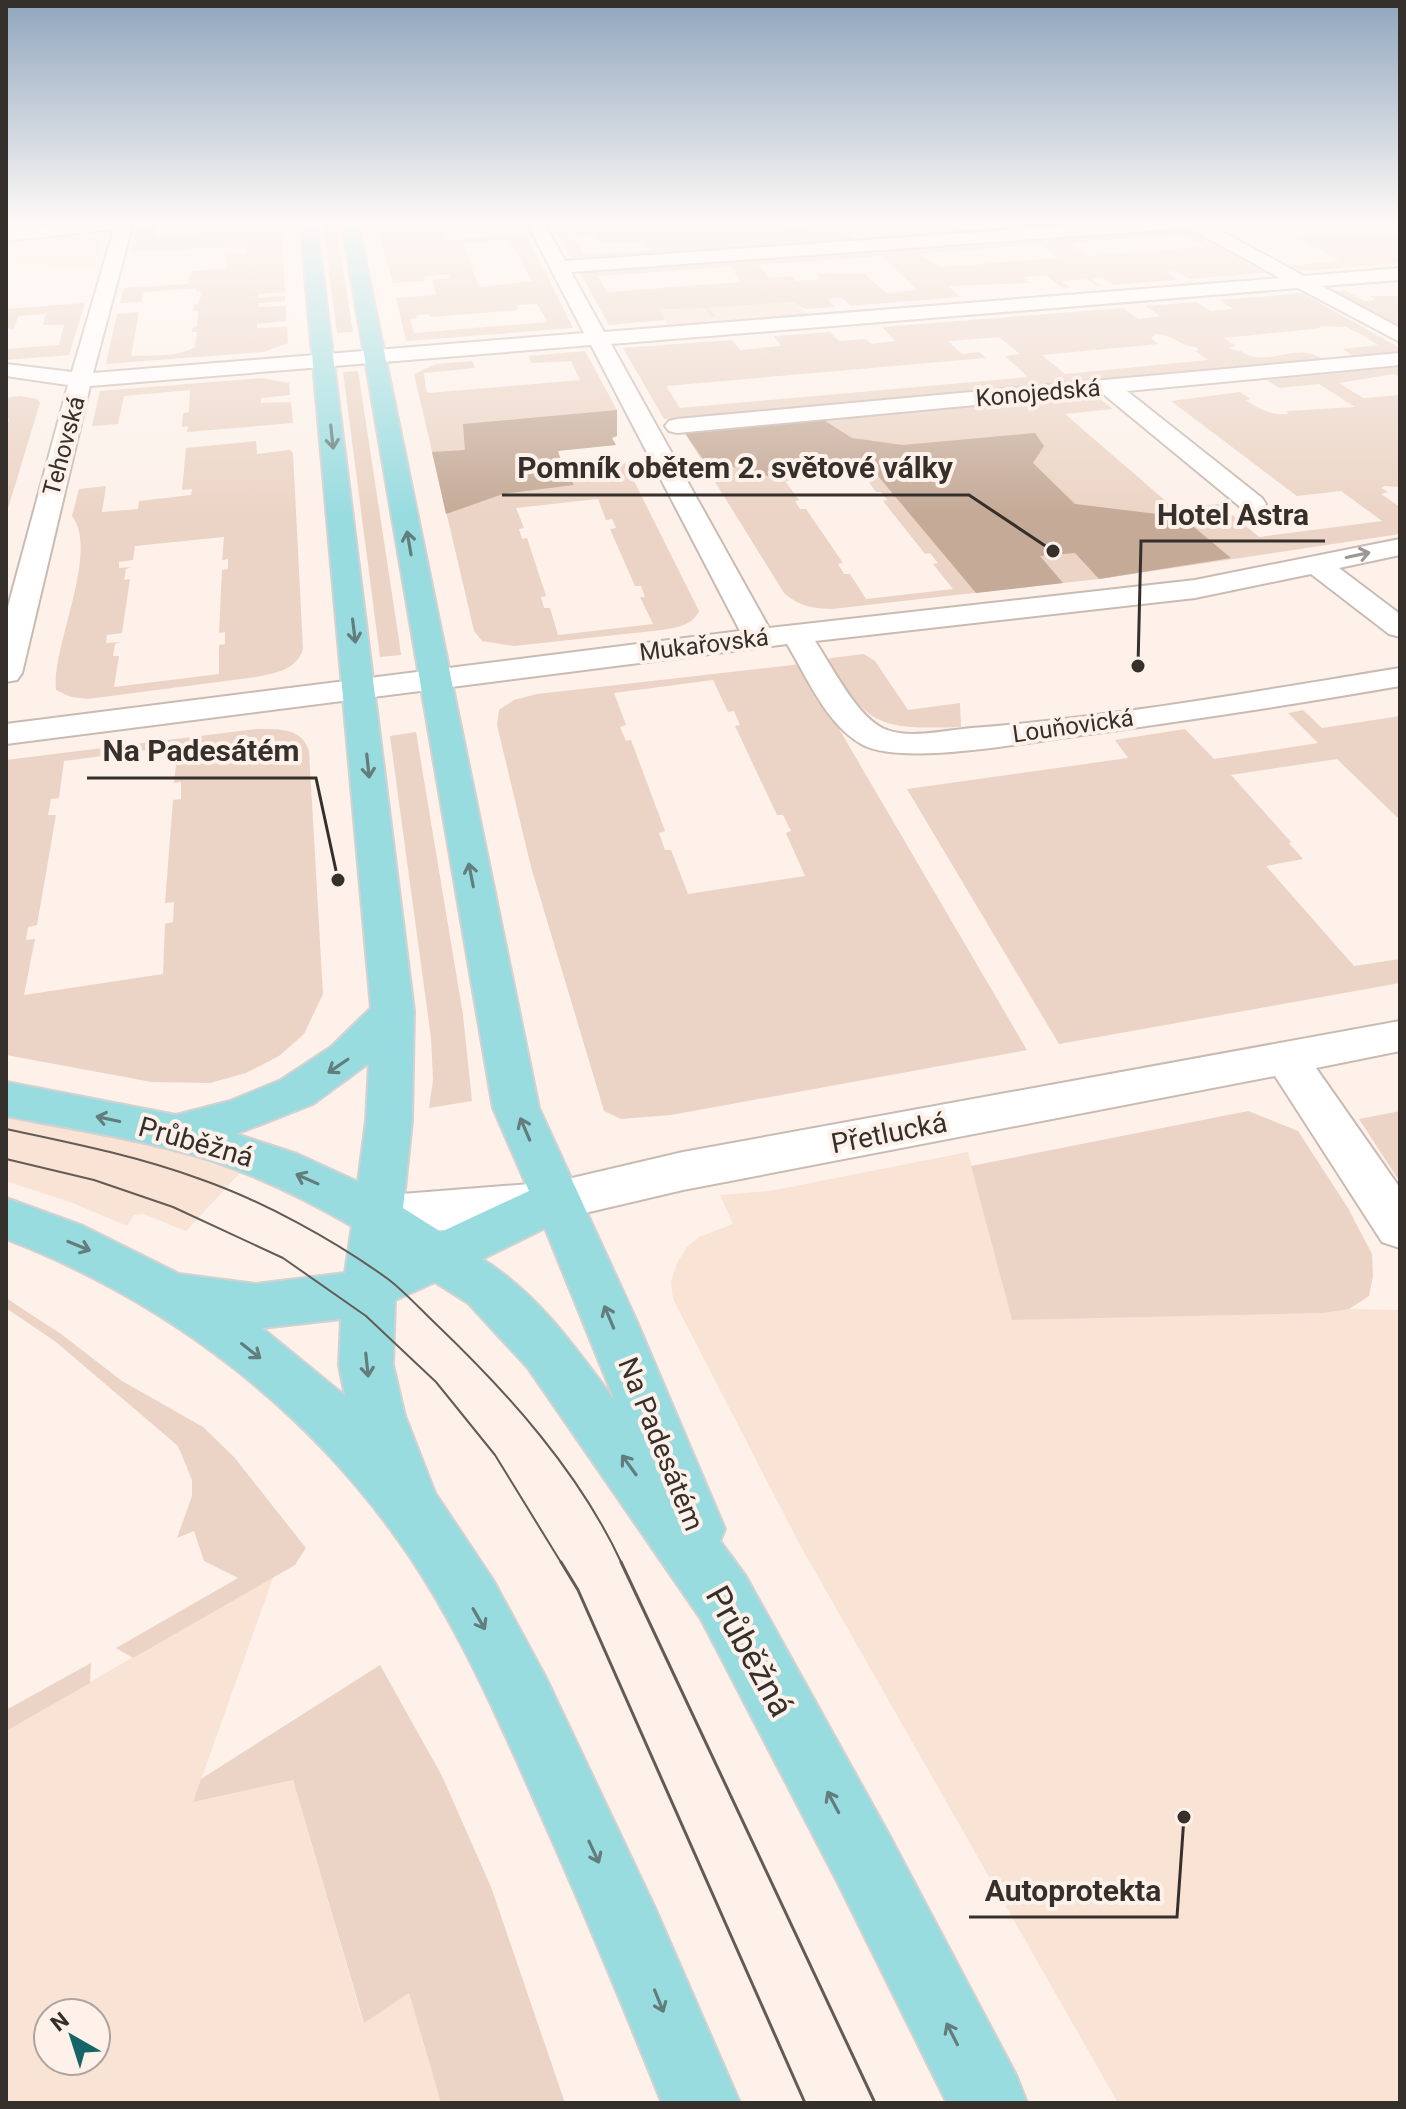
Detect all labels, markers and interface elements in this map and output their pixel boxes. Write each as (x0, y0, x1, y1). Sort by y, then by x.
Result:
street label: Konojedská (975, 374, 1101, 412)
street label: Tehovská (37, 393, 91, 499)
one-way arrow (325, 423, 340, 450)
callout: Pomník obětem 2. světové války (502, 441, 969, 495)
text: Pomník obětem 2. světové války (517, 450, 954, 485)
callout: Hotel Astra (1141, 487, 1325, 541)
text: Hotel Astra (1157, 497, 1309, 532)
one-way arrow (401, 531, 416, 557)
one-way arrow (1345, 547, 1371, 562)
one-way arrow (347, 618, 362, 643)
street label: Mukařovská (638, 623, 770, 667)
street label: Louňovická (1011, 704, 1135, 748)
callout: Na Padesátém (87, 724, 316, 778)
text: Na Padesátém (103, 733, 299, 768)
one-way arrow (361, 753, 376, 779)
one-way arrow (463, 863, 478, 888)
one-way arrow (327, 1058, 350, 1074)
street label: Přetlucká (828, 1106, 950, 1160)
street label: Průběžná (135, 1110, 257, 1174)
one-way arrow (96, 1111, 122, 1126)
one-way arrow (517, 1117, 531, 1142)
one-way arrow (295, 1171, 320, 1186)
one-way arrow (66, 1239, 91, 1254)
one-way arrow (600, 1306, 615, 1330)
one-way arrow (240, 1342, 261, 1359)
one-way arrow (360, 1351, 375, 1378)
street label: Na Padesátém (611, 1353, 711, 1535)
one-way arrow (621, 1455, 638, 1476)
street label: Průběžná (698, 1579, 802, 1723)
one-way arrow (471, 1607, 487, 1630)
one-way arrow (825, 1791, 840, 1815)
one-way arrow (587, 1839, 602, 1863)
callout: Autoprotekta (969, 1863, 1177, 1917)
text: Autoprotekta (985, 1873, 1161, 1908)
one-way arrow (653, 1988, 667, 2013)
north arrow (32, 1997, 112, 2077)
text: N (46, 2007, 74, 2036)
one-way arrow (944, 2022, 959, 2046)

